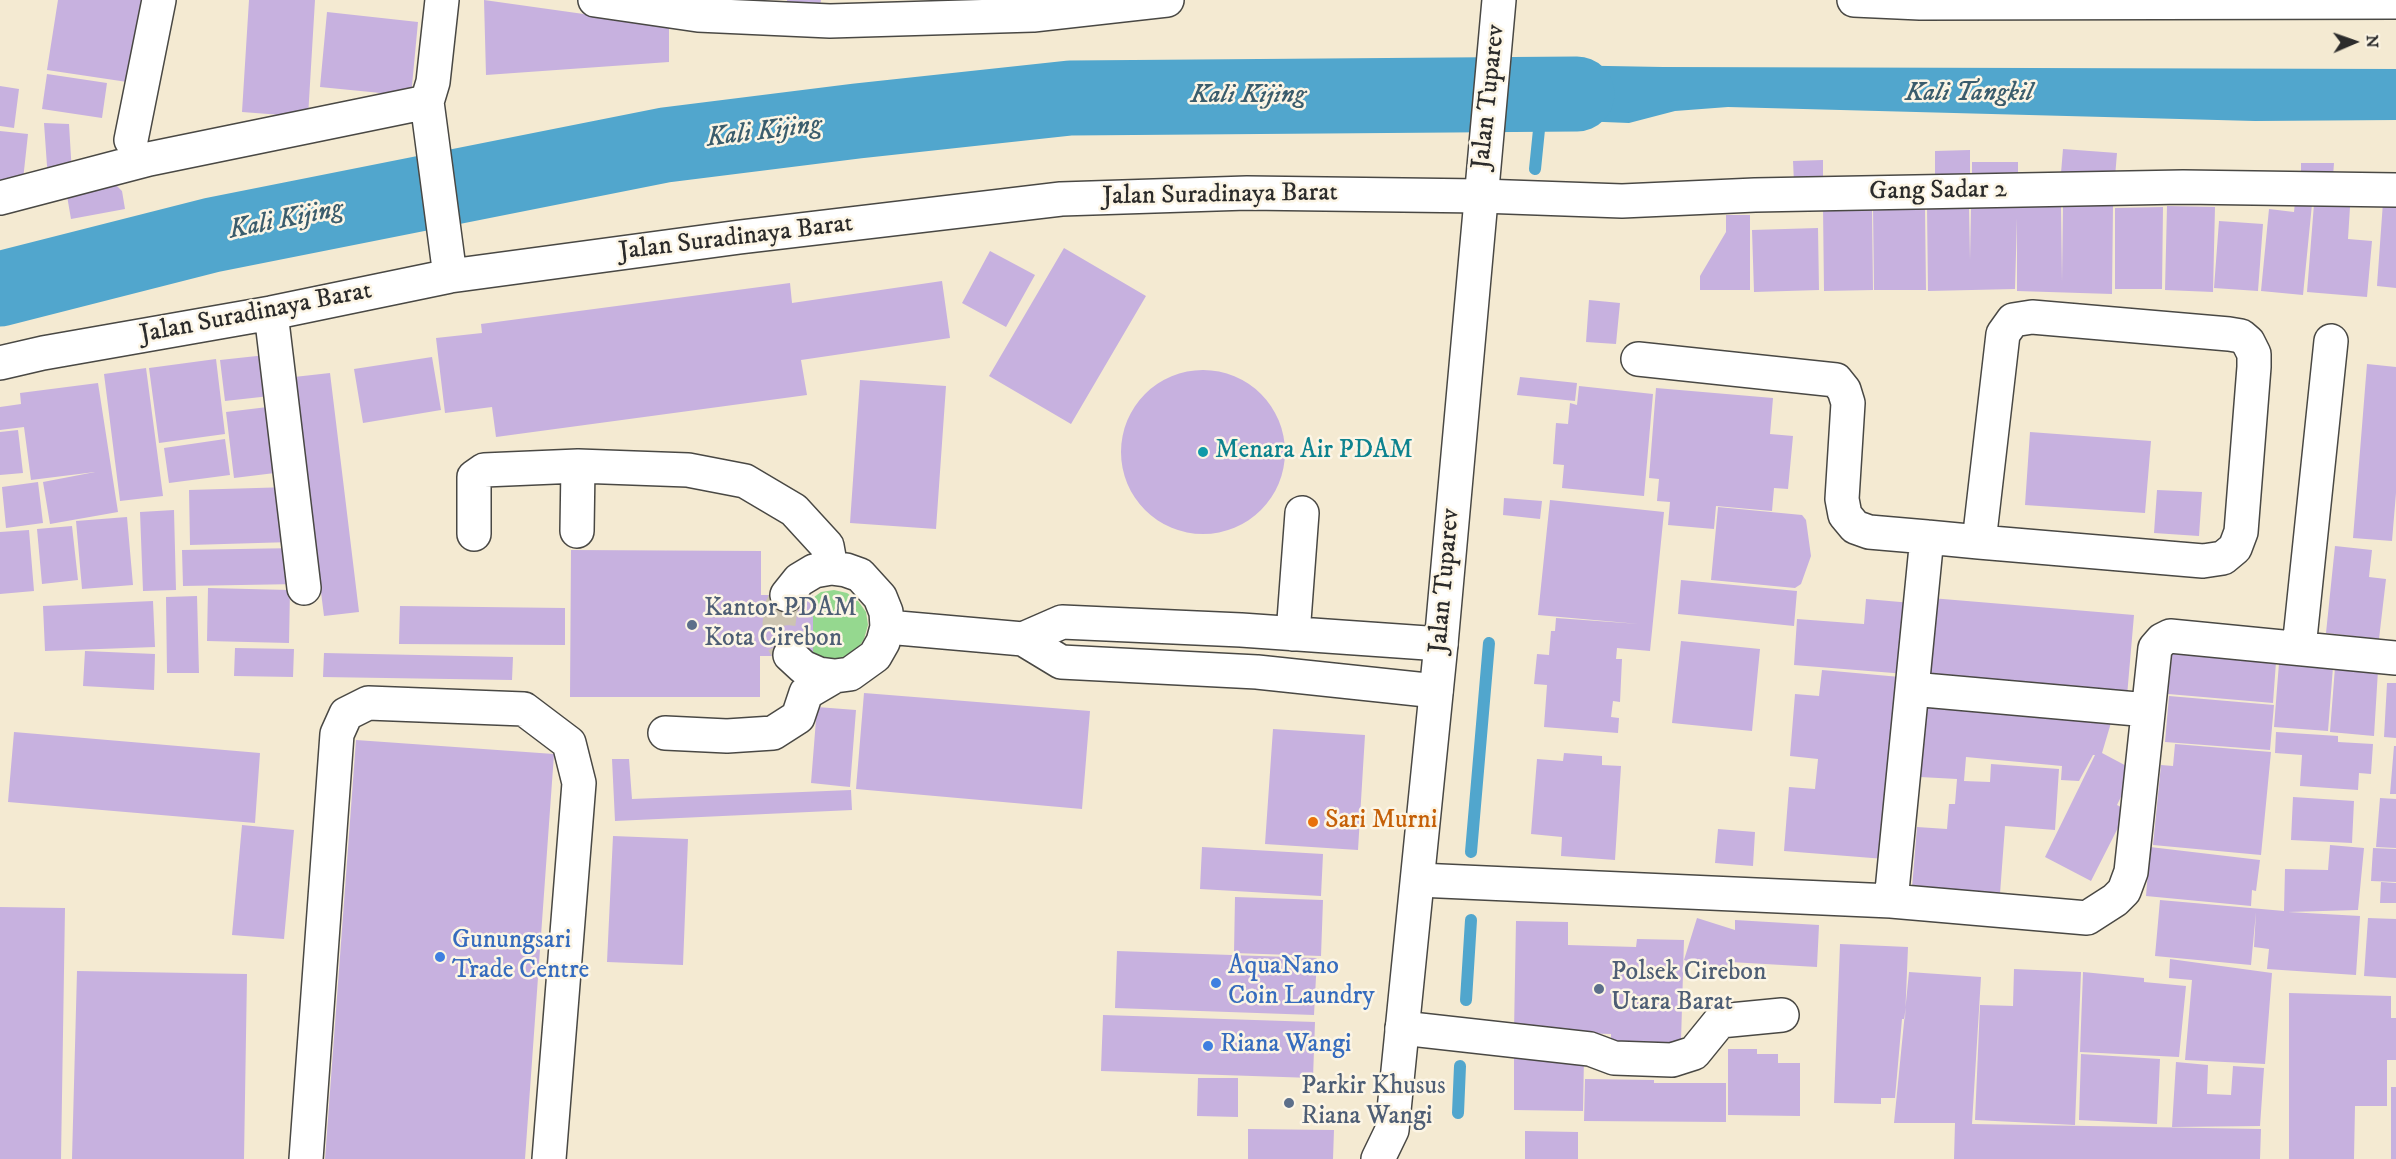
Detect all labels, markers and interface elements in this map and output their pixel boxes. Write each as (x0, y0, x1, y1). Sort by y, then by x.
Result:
north arrow (2324, 12, 2384, 72)
street label: Jalan Tuparev (1467, 23, 1513, 171)
text: N (2362, 34, 2382, 48)
water label: Kali Tangkil (1905, 78, 2033, 110)
water label: Kali Kijing (1190, 80, 1306, 112)
water label: Kali Kijing (705, 110, 823, 156)
street label: Gang Sadar 2 (1869, 175, 2007, 209)
street label: Jalan Suradinaya Barat (1102, 178, 1338, 214)
water label: Kali Kijing (226, 194, 346, 248)
street label: Jalan Suradinaya Barat (617, 209, 855, 269)
street label: Jalan Suradinaya Barat (137, 276, 375, 352)
place label: Menara Air PDAM (1215, 436, 1413, 468)
marker: Menara Air PDAM (1196, 445, 1210, 459)
street label: Jalan Tuparev (1424, 507, 1468, 655)
place label: Kantor PDAM Kota Cirebon (704, 594, 857, 656)
marker: Kantor PDAM Kota Cirebon (685, 618, 699, 632)
place label: Sari Murni (1325, 806, 1438, 838)
marker: Sari Murni (1306, 815, 1320, 829)
place label: Gunungsari Trade Centre (452, 926, 589, 988)
marker: Gunungsari Trade Centre (433, 950, 447, 964)
place label: AquaNano Coin Laundry (1228, 952, 1375, 1014)
place label: Polsek Cirebon Utara Barat (1611, 958, 1767, 1020)
marker: AquaNano Coin Laundry (1209, 976, 1223, 990)
marker: Polsek Cirebon Utara Barat (1592, 982, 1606, 996)
place label: Riana Wangi (1220, 1030, 1351, 1062)
marker: Riana Wangi (1201, 1039, 1215, 1053)
place label: Parkir Khusus Riana Wangi (1301, 1072, 1446, 1134)
marker: Parkir Khusus Riana Wangi (1282, 1096, 1296, 1110)

